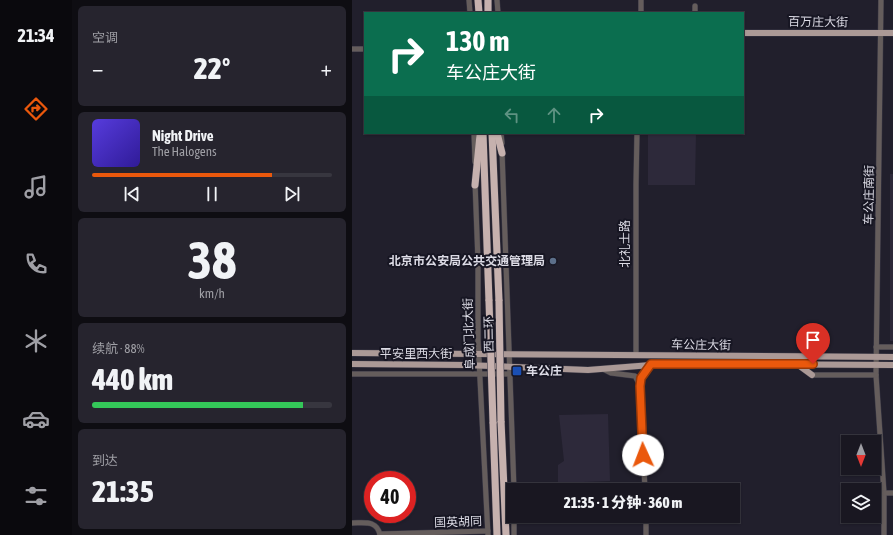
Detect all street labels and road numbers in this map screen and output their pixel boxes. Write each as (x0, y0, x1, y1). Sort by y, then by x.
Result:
street label: 百万庄大街 (788, 14, 848, 30)
street label: 车公庄南街 (861, 165, 877, 225)
street label: 北礼士路 (618, 220, 632, 268)
street label: 阜成门北大街 (461, 298, 477, 370)
street label: 西二环 (482, 316, 496, 352)
street label: 车公庄大街 (671, 337, 731, 353)
street label: 平安里西大街 (380, 347, 452, 361)
street label: 国英胡同 (434, 514, 482, 530)

